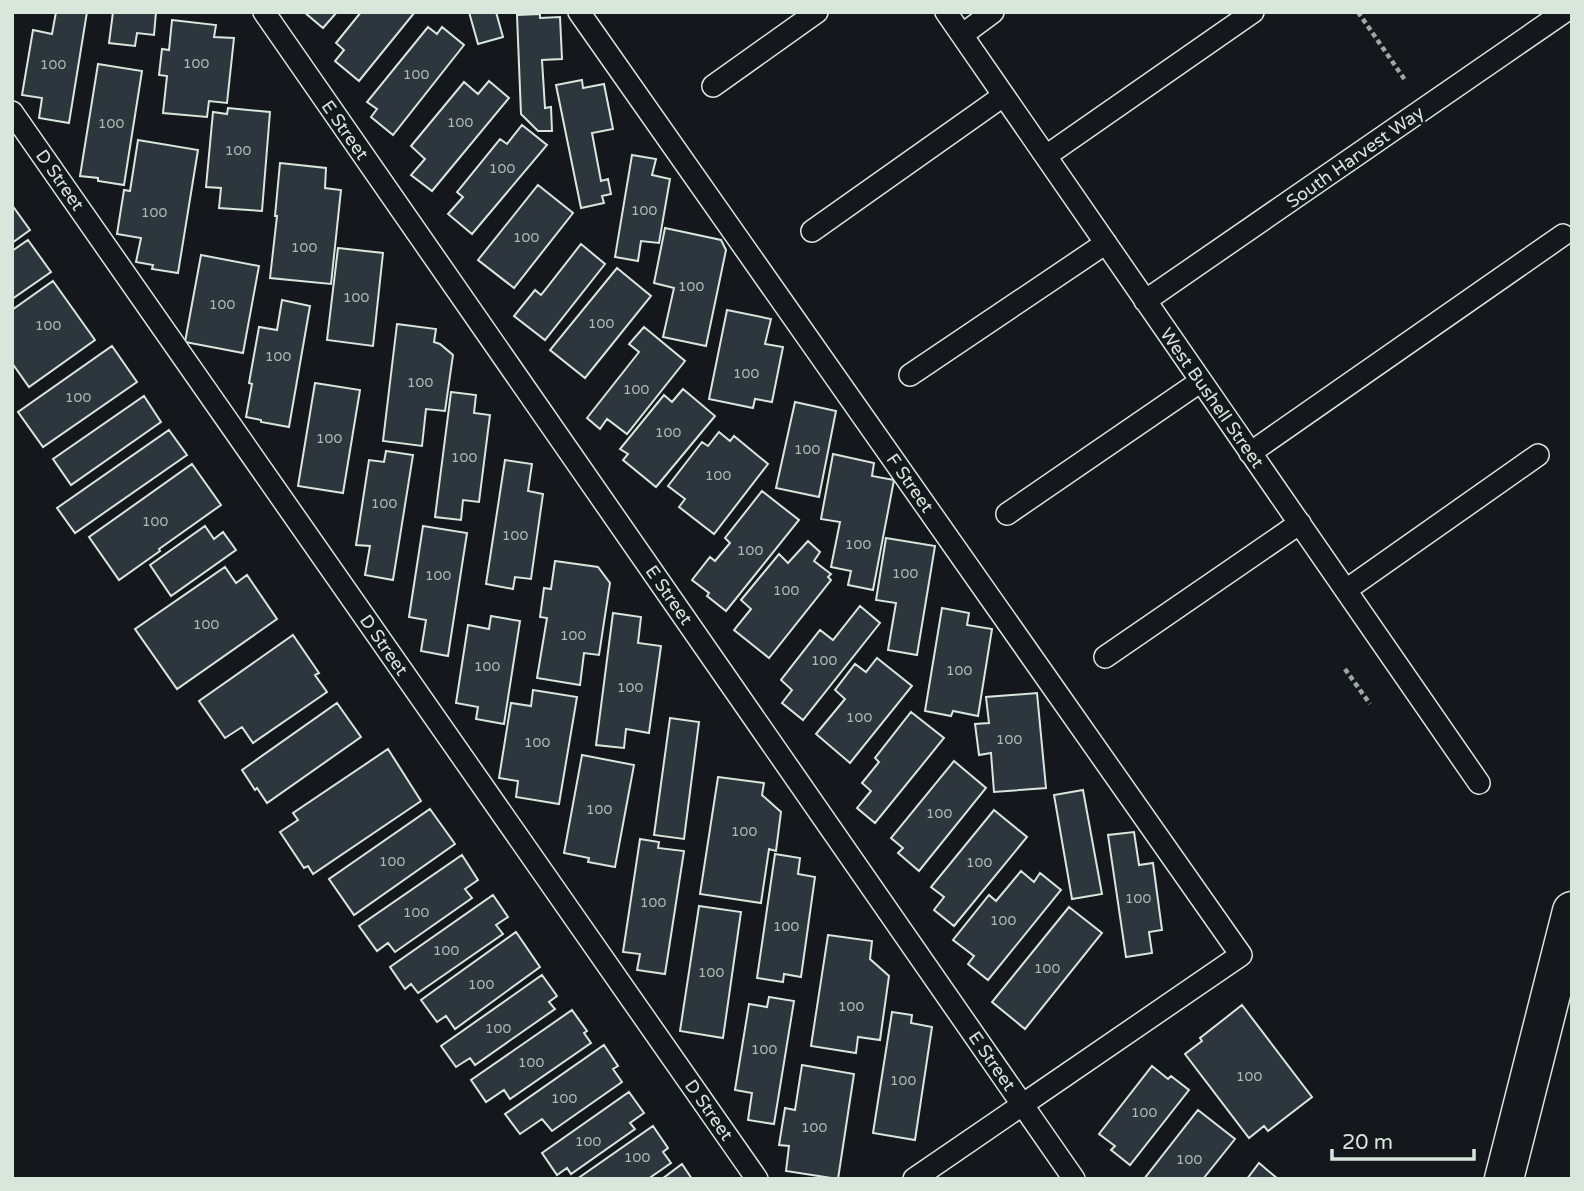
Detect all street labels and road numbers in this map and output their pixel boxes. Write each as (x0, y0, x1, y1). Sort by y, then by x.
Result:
street label: E Street (317, 96, 373, 164)
street label: South Harvest Way (1282, 101, 1428, 213)
street label: D Street (31, 145, 89, 215)
street label: West Bushell Street (1155, 324, 1269, 472)
street label: F Street (882, 449, 938, 517)
street label: E Street (641, 561, 697, 629)
street label: D Street (355, 610, 413, 680)
street label: E Street (964, 1027, 1020, 1095)
street label: D Street (680, 1075, 738, 1145)

